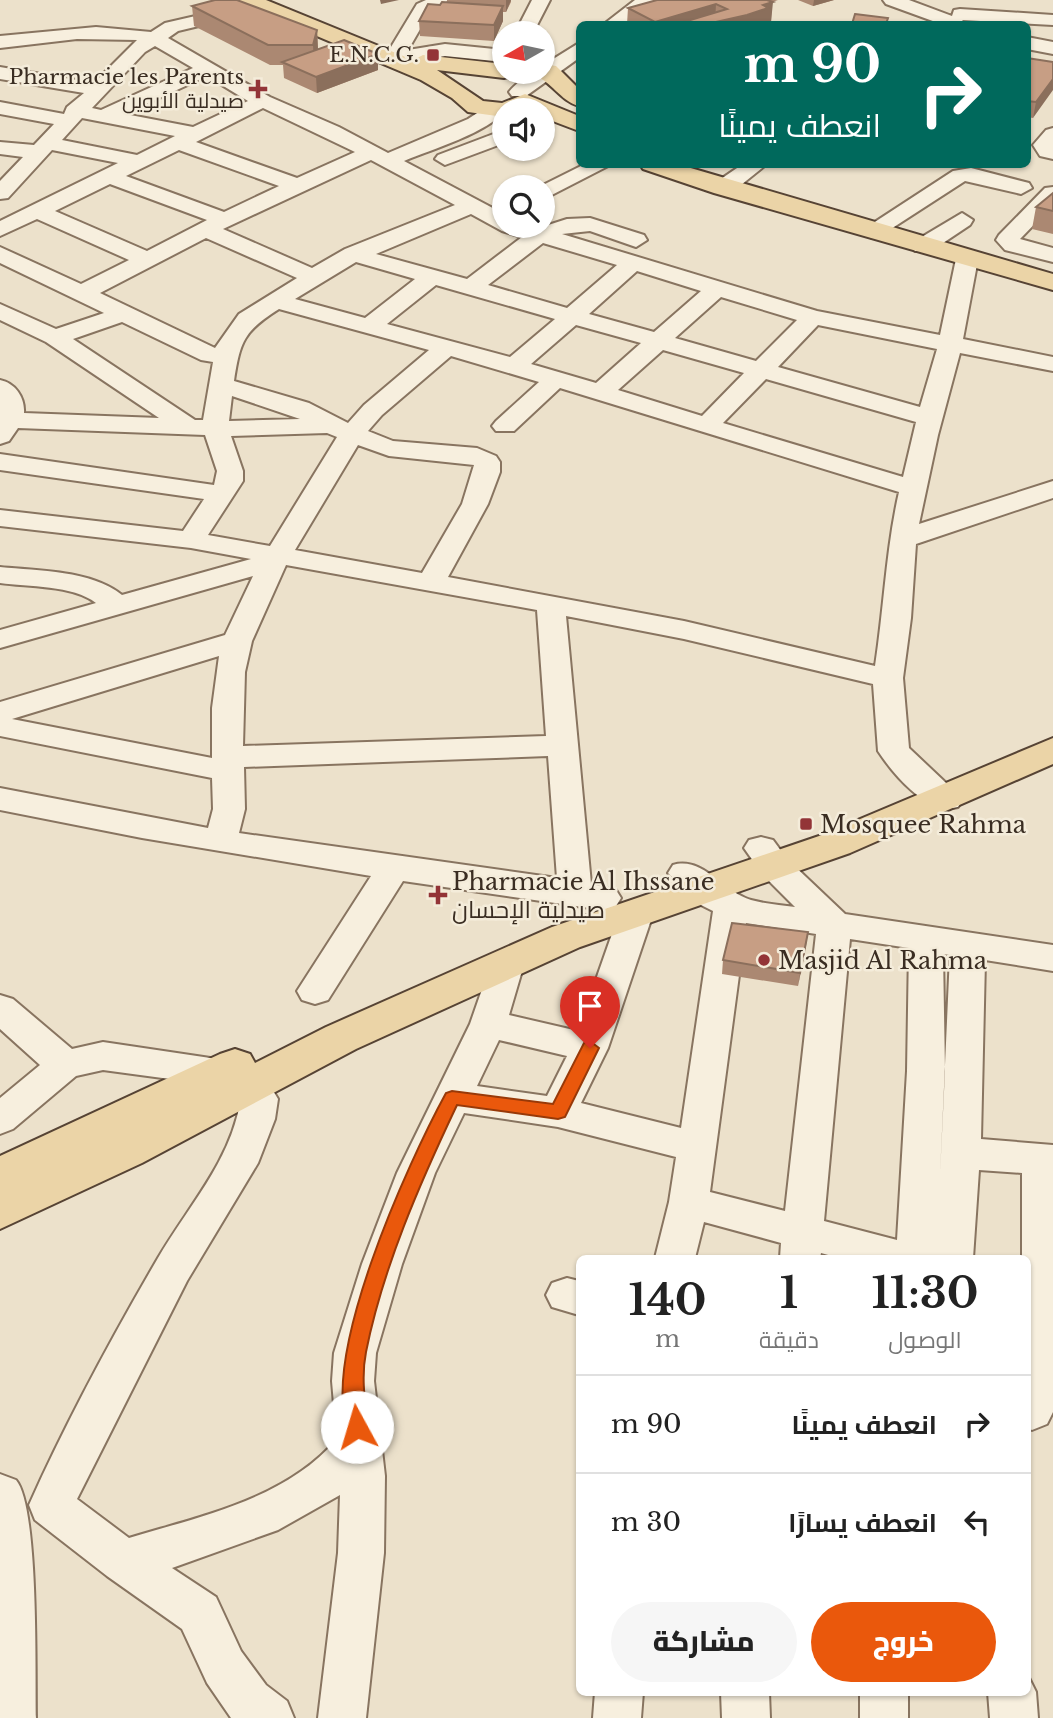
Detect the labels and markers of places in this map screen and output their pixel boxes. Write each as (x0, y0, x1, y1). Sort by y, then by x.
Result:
place label: E.N.C.G. (329, 42, 419, 68)
marker: E.N.C.G. (425, 47, 441, 63)
place label: Pharmacie les Parents صيدلية الأبوين (9, 64, 244, 114)
marker: Pharmacie les Parents صيدلية الأبوين (250, 81, 266, 97)
place label: Mosquee Rahma (820, 810, 1027, 839)
marker: Mosquee Rahma (798, 816, 814, 832)
place label: Pharmacie Al Ihssane صيدلية الإحسان (452, 867, 715, 925)
marker: Pharmacie Al Ihssane صيدلية الإحسان (430, 887, 446, 903)
place label: Masjid Al Rahma (778, 946, 988, 975)
marker: Masjid Al Rahma (756, 952, 772, 968)
pin (560, 976, 620, 1048)

